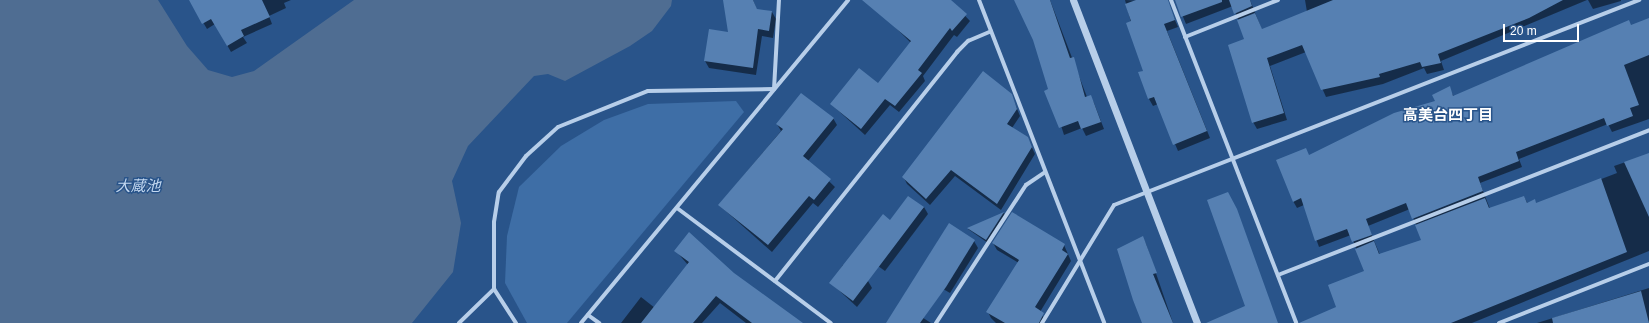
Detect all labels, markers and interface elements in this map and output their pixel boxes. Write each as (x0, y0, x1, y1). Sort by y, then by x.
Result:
scale bar (1505, 16, 1581, 42)
text: 20 m (1510, 24, 1537, 38)
district label: 高美台四丁目 (1403, 106, 1493, 124)
water label: 大蔵池 (116, 177, 160, 195)

